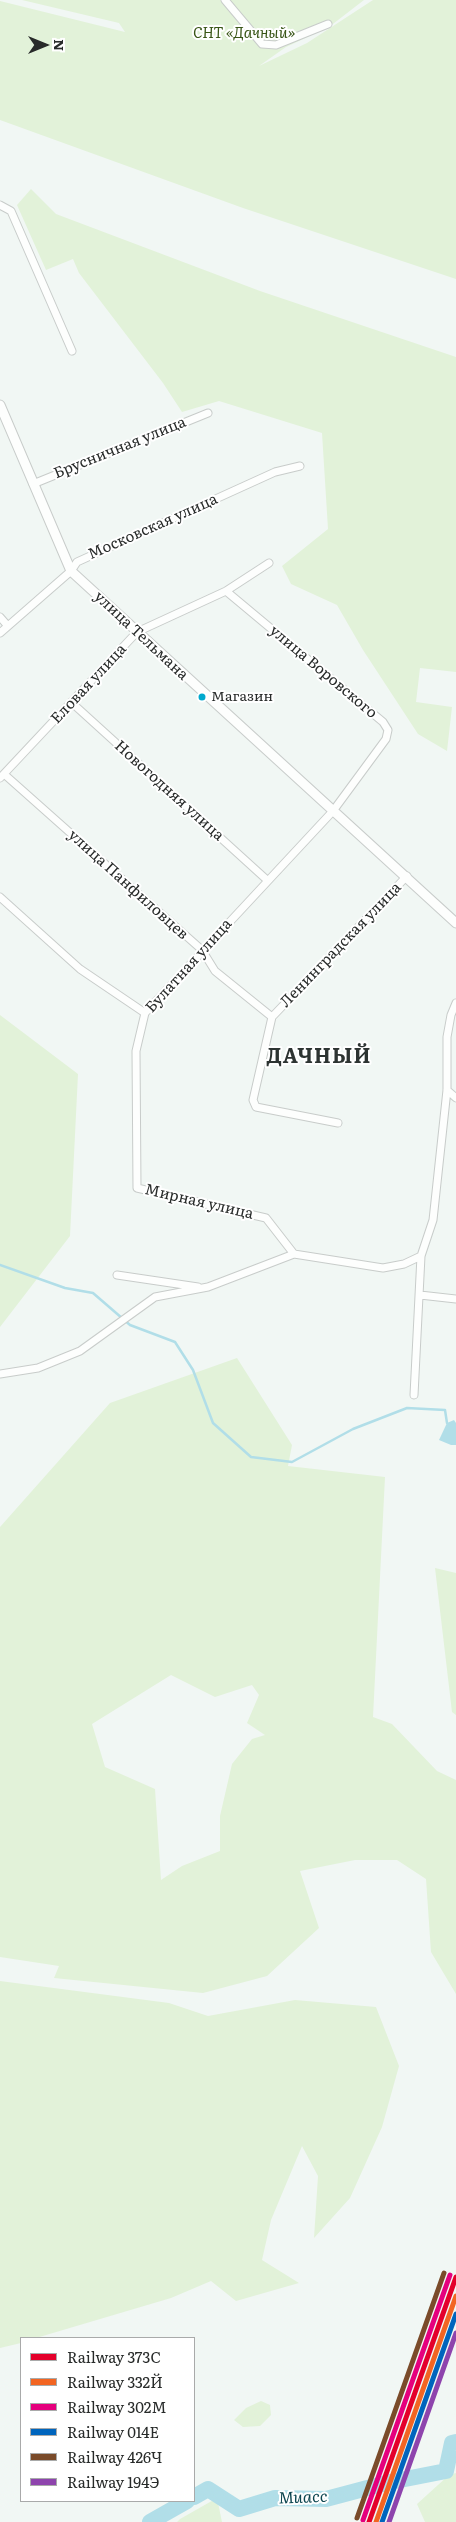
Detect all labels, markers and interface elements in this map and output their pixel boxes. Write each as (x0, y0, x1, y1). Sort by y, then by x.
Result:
north arrow (20, 20, 70, 70)
park label: СНТ «Дачный» (193, 25, 295, 43)
text: N (50, 39, 70, 51)
street label: Брусничная улица (51, 413, 189, 483)
street label: Московская улица (85, 490, 221, 564)
street label: улица Тельмана (90, 588, 192, 684)
street label: улица Воровского (265, 622, 381, 722)
street label: Еловая улица (48, 640, 130, 728)
place label: Магазин (211, 689, 273, 705)
marker: Магазин (197, 692, 207, 702)
street label: Новогодняя улица (111, 737, 227, 845)
street label: улица Панфиловцев (64, 826, 192, 944)
street label: Ленинградская улица (277, 879, 405, 1011)
street label: Булатная улица (142, 915, 236, 1017)
district label: ДАЧНЫЙ (266, 1045, 372, 1069)
street label: Мирная улица (143, 1181, 255, 1223)
legend (20, 2337, 195, 2502)
text: Railway 373C (67, 2345, 161, 2368)
text: Railway 332Й (67, 2370, 163, 2393)
text: Railway 302М (67, 2395, 166, 2418)
text: Railway 014Е (67, 2420, 159, 2443)
text: Railway 426Ч (67, 2445, 163, 2468)
text: Railway 194Э (67, 2470, 159, 2493)
water label: Миасс (278, 2488, 328, 2508)

